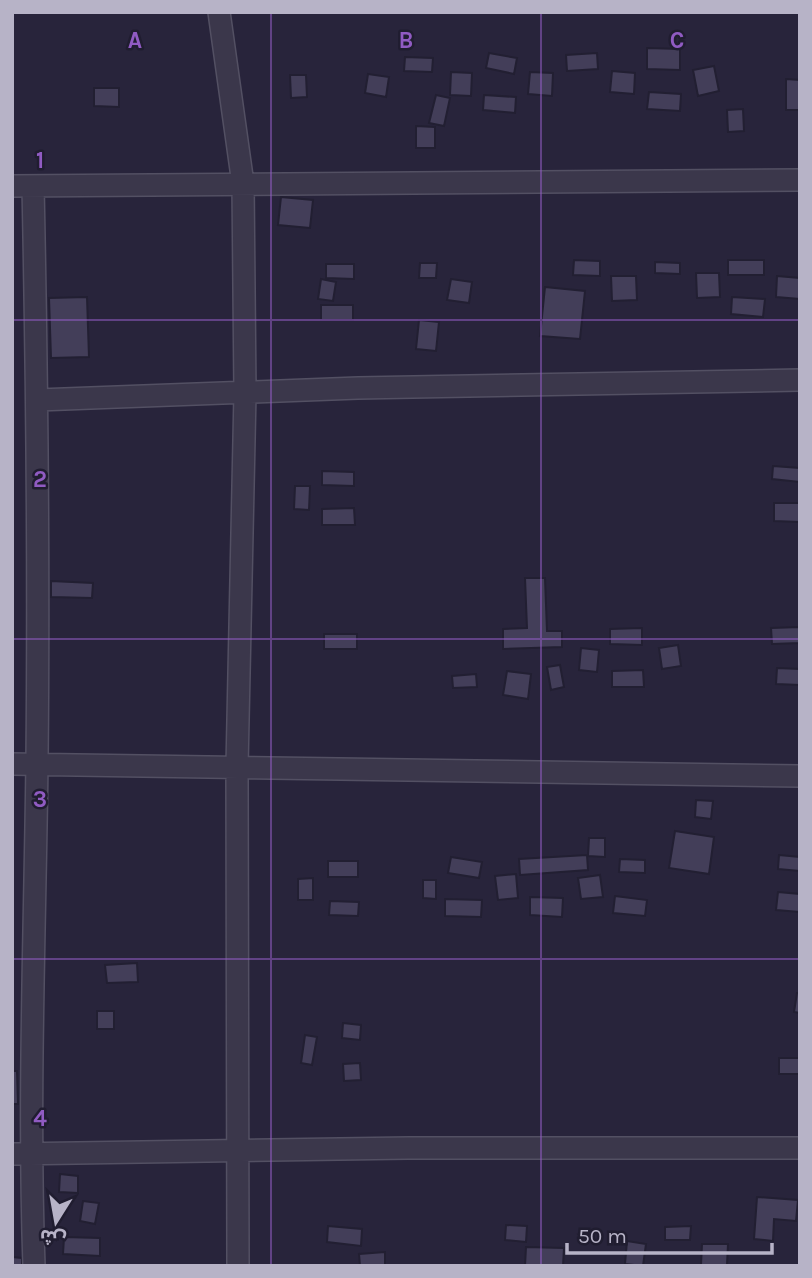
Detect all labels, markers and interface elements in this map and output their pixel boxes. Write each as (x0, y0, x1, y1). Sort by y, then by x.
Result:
text: A (128, 27, 142, 54)
text: B (399, 27, 413, 54)
text: C (670, 27, 684, 54)
text: 1 (36, 147, 44, 174)
text: 2 (33, 466, 47, 493)
text: 3 (33, 786, 47, 813)
text: 4 (33, 1105, 47, 1132)
north arrow (21, 1187, 91, 1257)
scale bar (567, 1212, 772, 1256)
text: ش (38, 1224, 68, 1251)
text: 50 m (578, 1224, 627, 1248)

